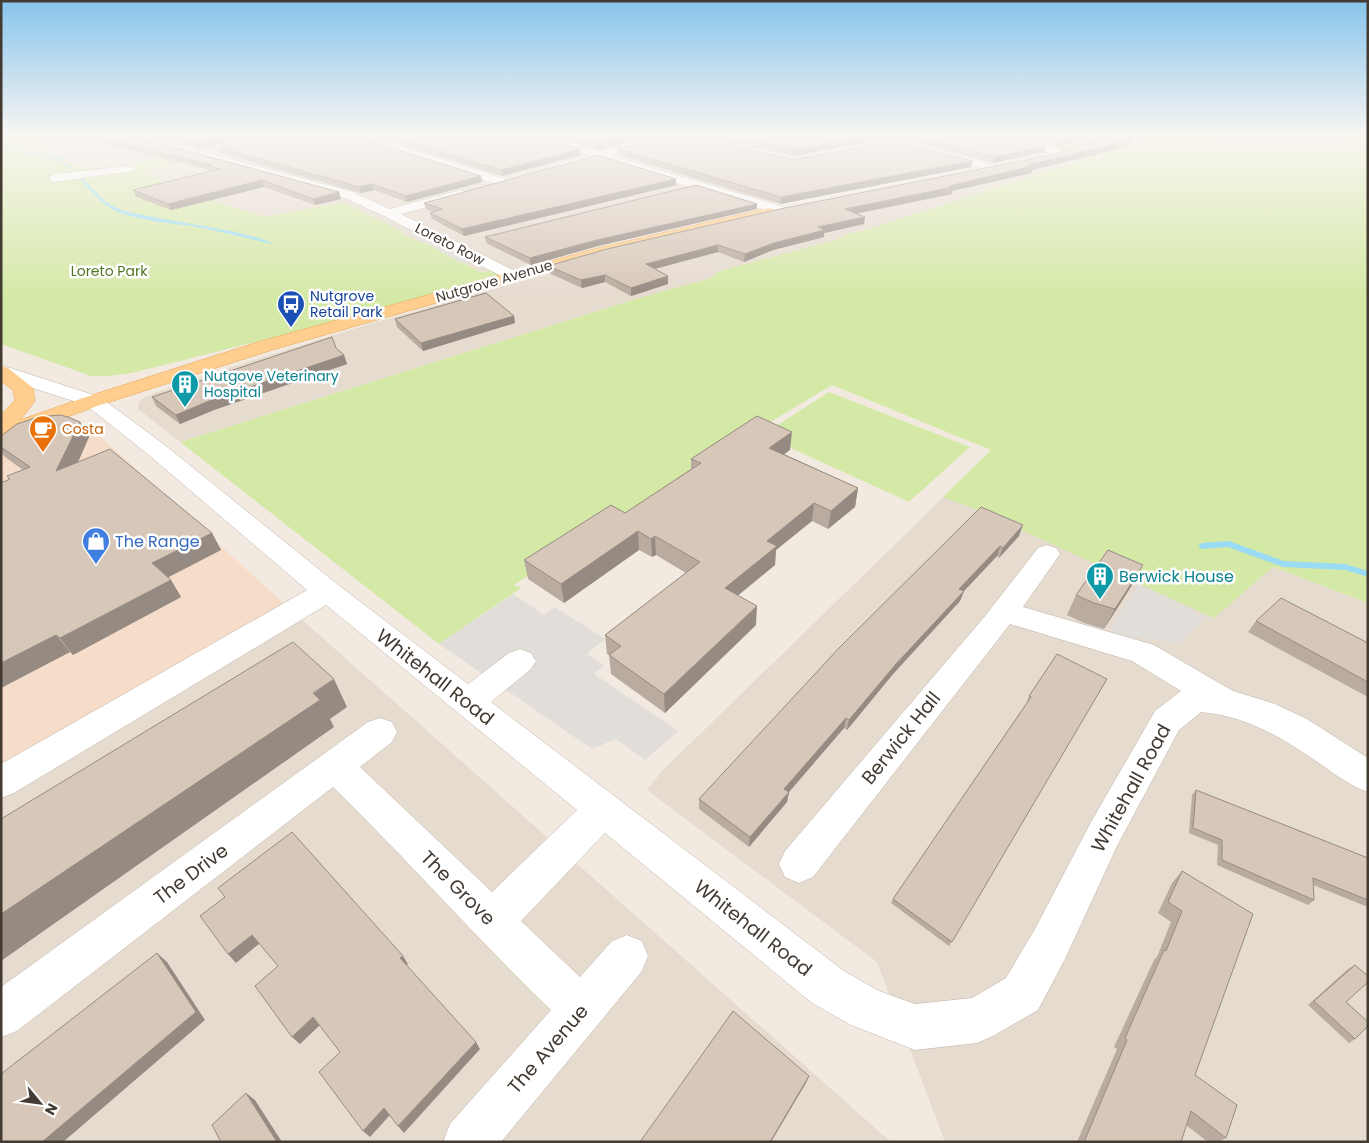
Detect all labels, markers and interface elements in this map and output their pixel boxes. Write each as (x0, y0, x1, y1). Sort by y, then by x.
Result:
street label: Loreto Row (412, 218, 489, 270)
street label: Nutgrove Avenue (433, 255, 555, 307)
park label: Loreto Park (71, 261, 148, 281)
place label: Nutgrove Retail Park (310, 286, 383, 322)
bus stop icon: Nutgrove Retail Park (276, 289, 306, 328)
place label: Nutgove Veterinary Hospital (204, 366, 339, 402)
building icon: Nutgove Veterinary Hospital (170, 369, 200, 408)
cafe icon: Costa (28, 414, 58, 453)
place label: Costa (62, 419, 104, 439)
shop icon: The Range (81, 526, 111, 565)
place label: The Range (115, 530, 200, 553)
building icon: Berwick House (1085, 561, 1115, 600)
place label: Berwick House (1119, 565, 1234, 588)
street label: Whitehall Road (370, 622, 500, 732)
street label: Berwick Hall (855, 686, 947, 790)
street label: Whitehall Road (1085, 719, 1177, 857)
street label: The Drive (148, 837, 234, 911)
street label: The Grove (415, 845, 501, 931)
street label: Whitehall Road (688, 873, 818, 983)
street label: The Avenue (502, 998, 594, 1100)
north arrow (15, 1078, 65, 1128)
text: N (40, 1100, 63, 1119)

